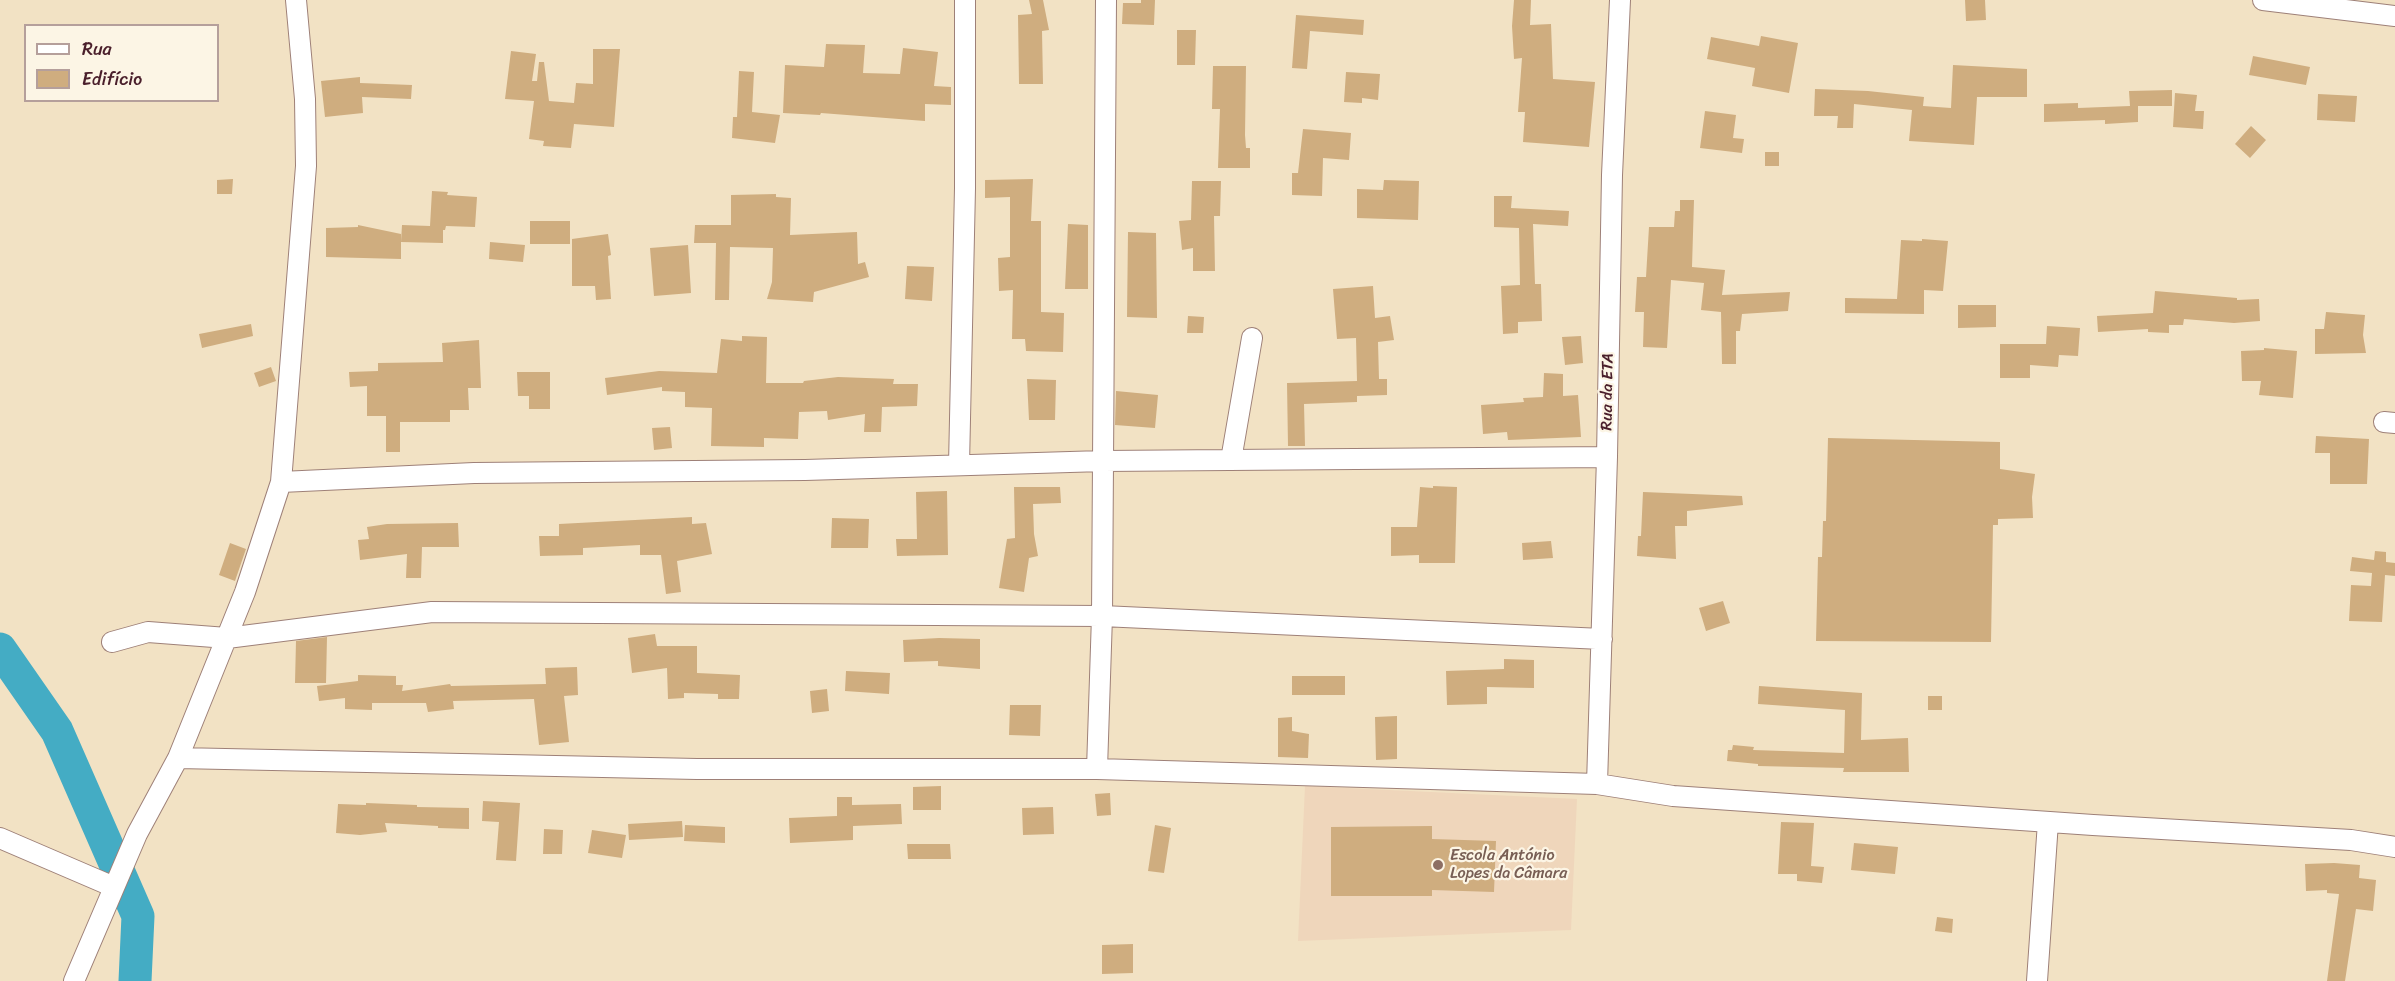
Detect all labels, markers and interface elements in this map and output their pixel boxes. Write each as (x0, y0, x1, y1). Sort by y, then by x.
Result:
legend (24, 24, 219, 102)
text: Rua (82, 33, 112, 65)
text: Edifício (82, 63, 142, 95)
street label: Rua da ETA (1598, 353, 1618, 431)
place label: Escola António Lopes da Câmara (1450, 846, 1567, 884)
marker: Escola António Lopes da Câmara (1431, 858, 1445, 872)

